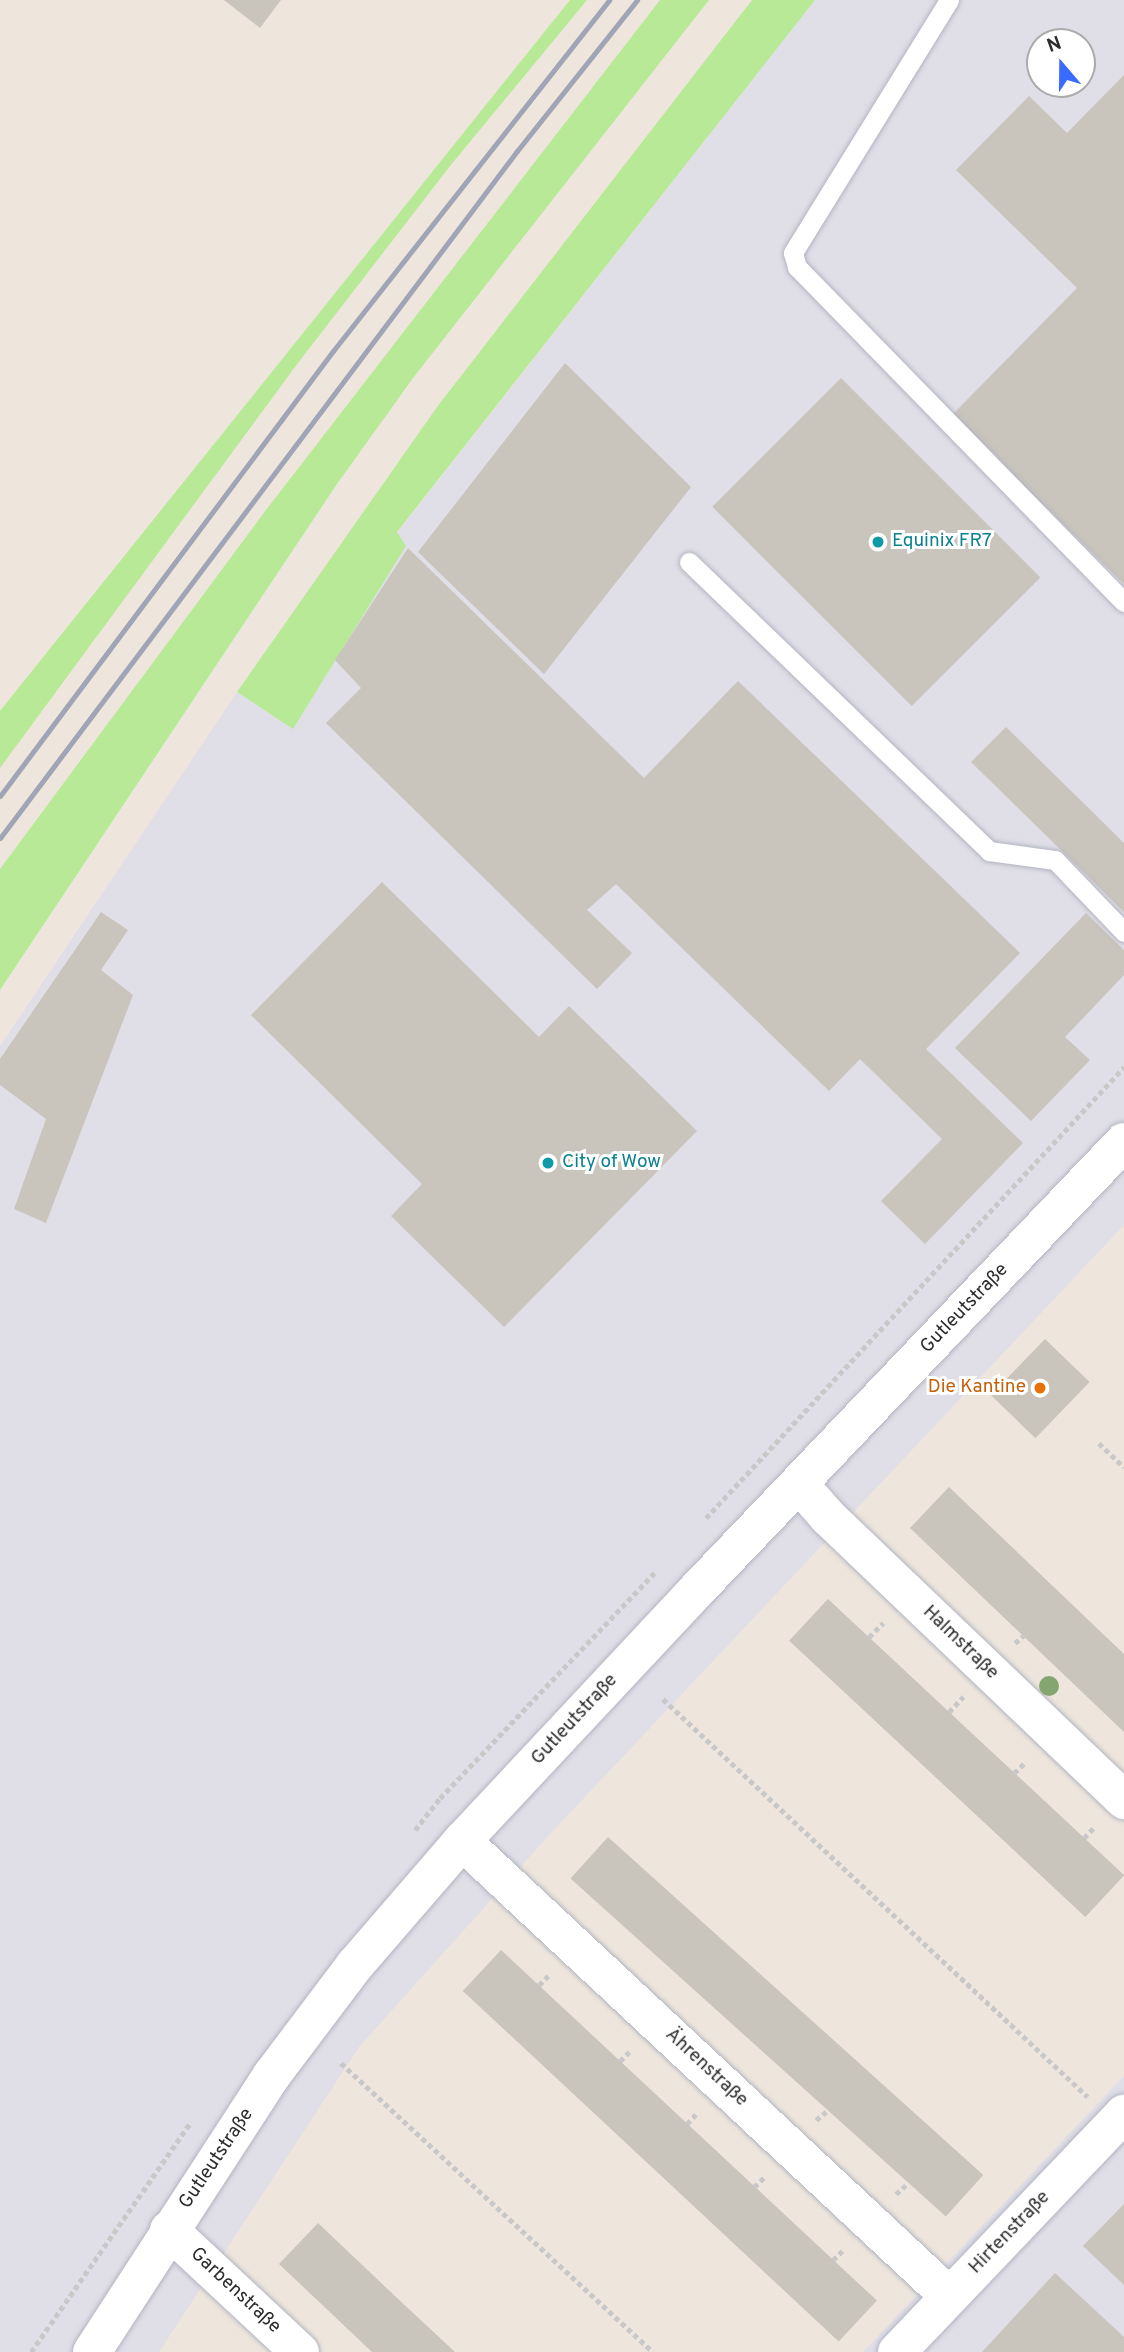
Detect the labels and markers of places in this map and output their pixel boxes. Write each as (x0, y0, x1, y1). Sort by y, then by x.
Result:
place label: Equinix FR7 (892, 531, 992, 553)
marker: Equinix FR7 (870, 534, 886, 550)
place label: City of Wow (562, 1152, 661, 1174)
marker: City of Wow (540, 1155, 556, 1171)
place label: Die Kantine (928, 1377, 1026, 1399)
marker: Die Kantine (1032, 1380, 1048, 1396)

